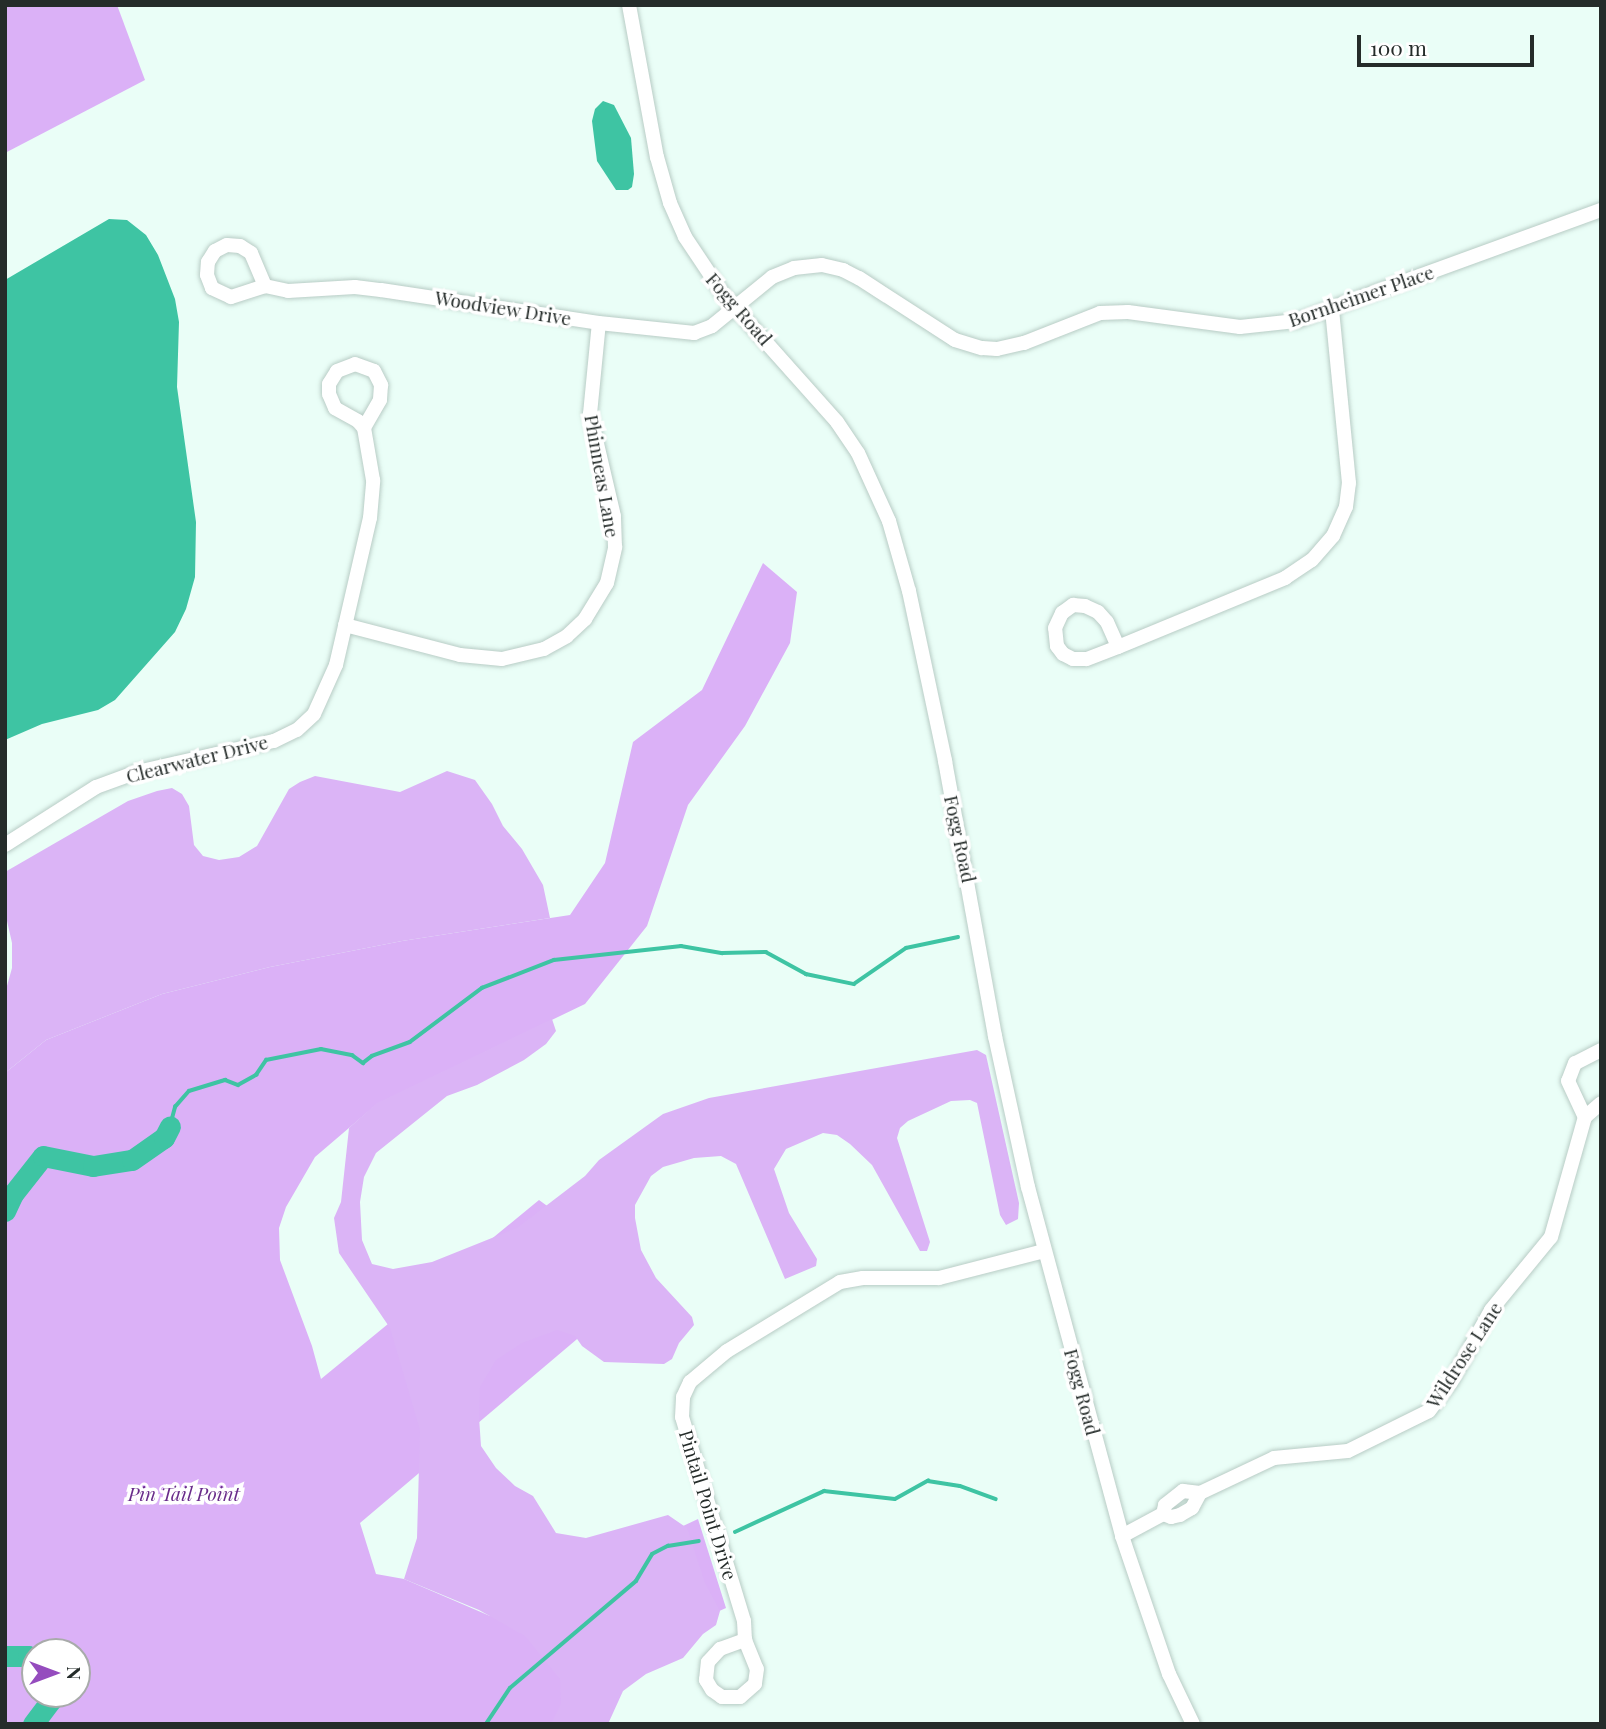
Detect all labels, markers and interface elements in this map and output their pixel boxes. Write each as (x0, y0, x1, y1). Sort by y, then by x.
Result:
scale bar (1361, 21, 1538, 65)
text: 100 m (1370, 33, 1427, 61)
street label: Bornheimer Place (1285, 260, 1437, 332)
street label: Fogg Road (701, 268, 777, 350)
street label: Woodview Drive (433, 286, 573, 330)
street label: Phinneas Lane (580, 413, 624, 539)
street label: Clearwater Drive (123, 730, 271, 788)
street label: Fogg Road (940, 793, 980, 885)
street label: Wildrose Lane (1421, 1298, 1507, 1412)
street label: Fogg Road (1059, 1346, 1105, 1438)
street label: Pintail Point Drive (674, 1427, 742, 1583)
park label: Pin Tail Point (128, 1483, 240, 1505)
north arrow (21, 1638, 91, 1708)
text: N (62, 1666, 88, 1680)

